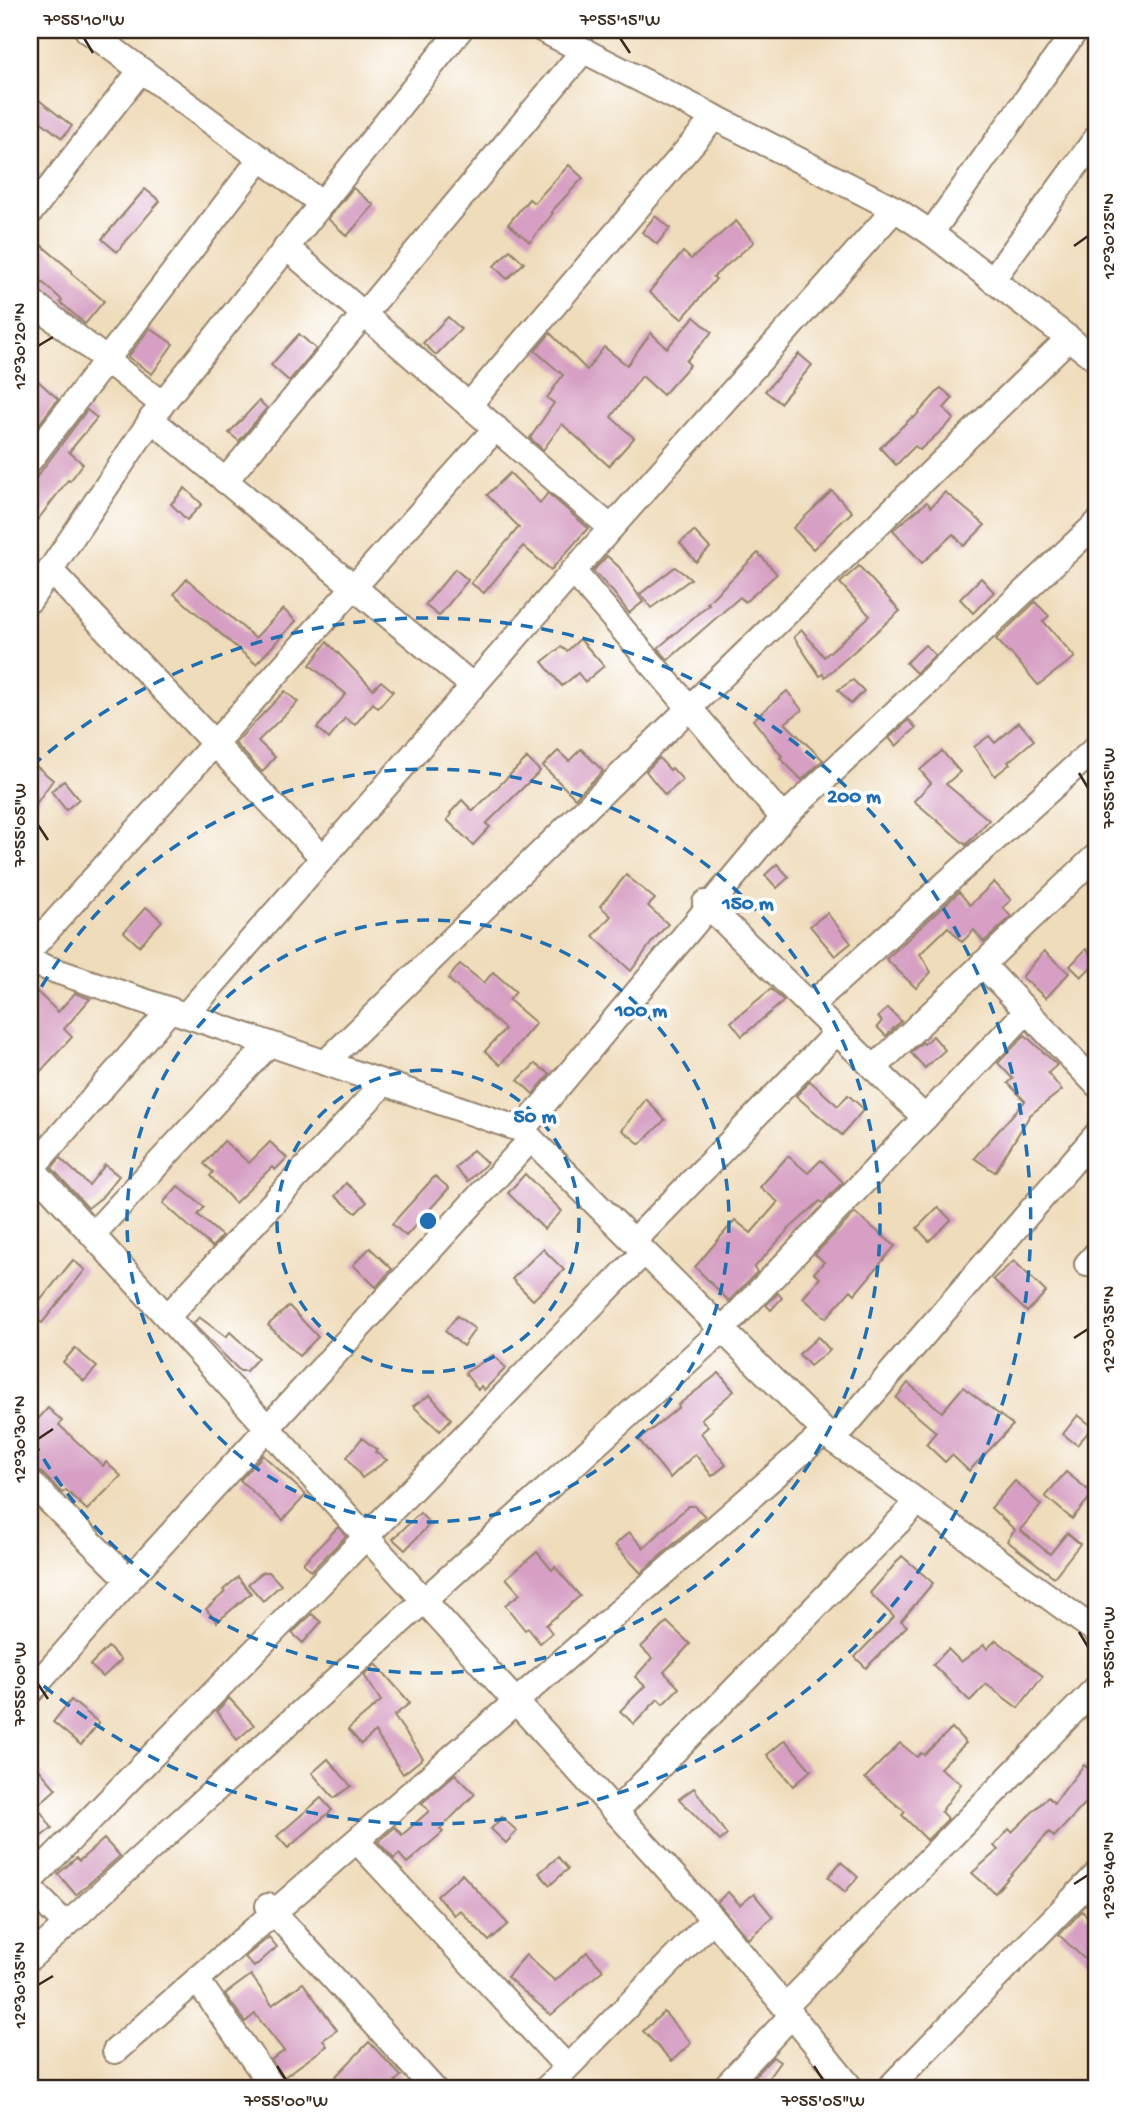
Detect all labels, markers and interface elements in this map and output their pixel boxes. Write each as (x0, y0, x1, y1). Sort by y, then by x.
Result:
text: 7°55'10"W (42, 11, 125, 32)
text: 7°55'15"W (579, 11, 660, 32)
text: 12°30'25"N (1100, 193, 1121, 280)
text: 12°30'20"N (11, 303, 32, 390)
text: 7°55'15"W (1100, 748, 1121, 829)
text: 7°55'05"W (11, 783, 32, 868)
text: 200 m (827, 786, 881, 811)
text: 150 m (721, 893, 774, 918)
text: 100 m (614, 1000, 667, 1025)
text: 50 m (514, 1106, 557, 1131)
centre of rings (416, 1209, 440, 1233)
text: 12°30'35"N (1100, 1286, 1121, 1373)
text: 12°30'30"N (11, 1395, 32, 1484)
text: 7°55'10"W (1100, 1606, 1121, 1689)
text: 7°55'00"W (11, 1642, 32, 1727)
text: 12°30'40"N (1100, 1832, 1121, 1919)
text: 12°30'35"N (11, 1942, 32, 2029)
text: 7°55'00"W (243, 2092, 328, 2113)
text: 7°55'05"W (780, 2092, 865, 2113)

